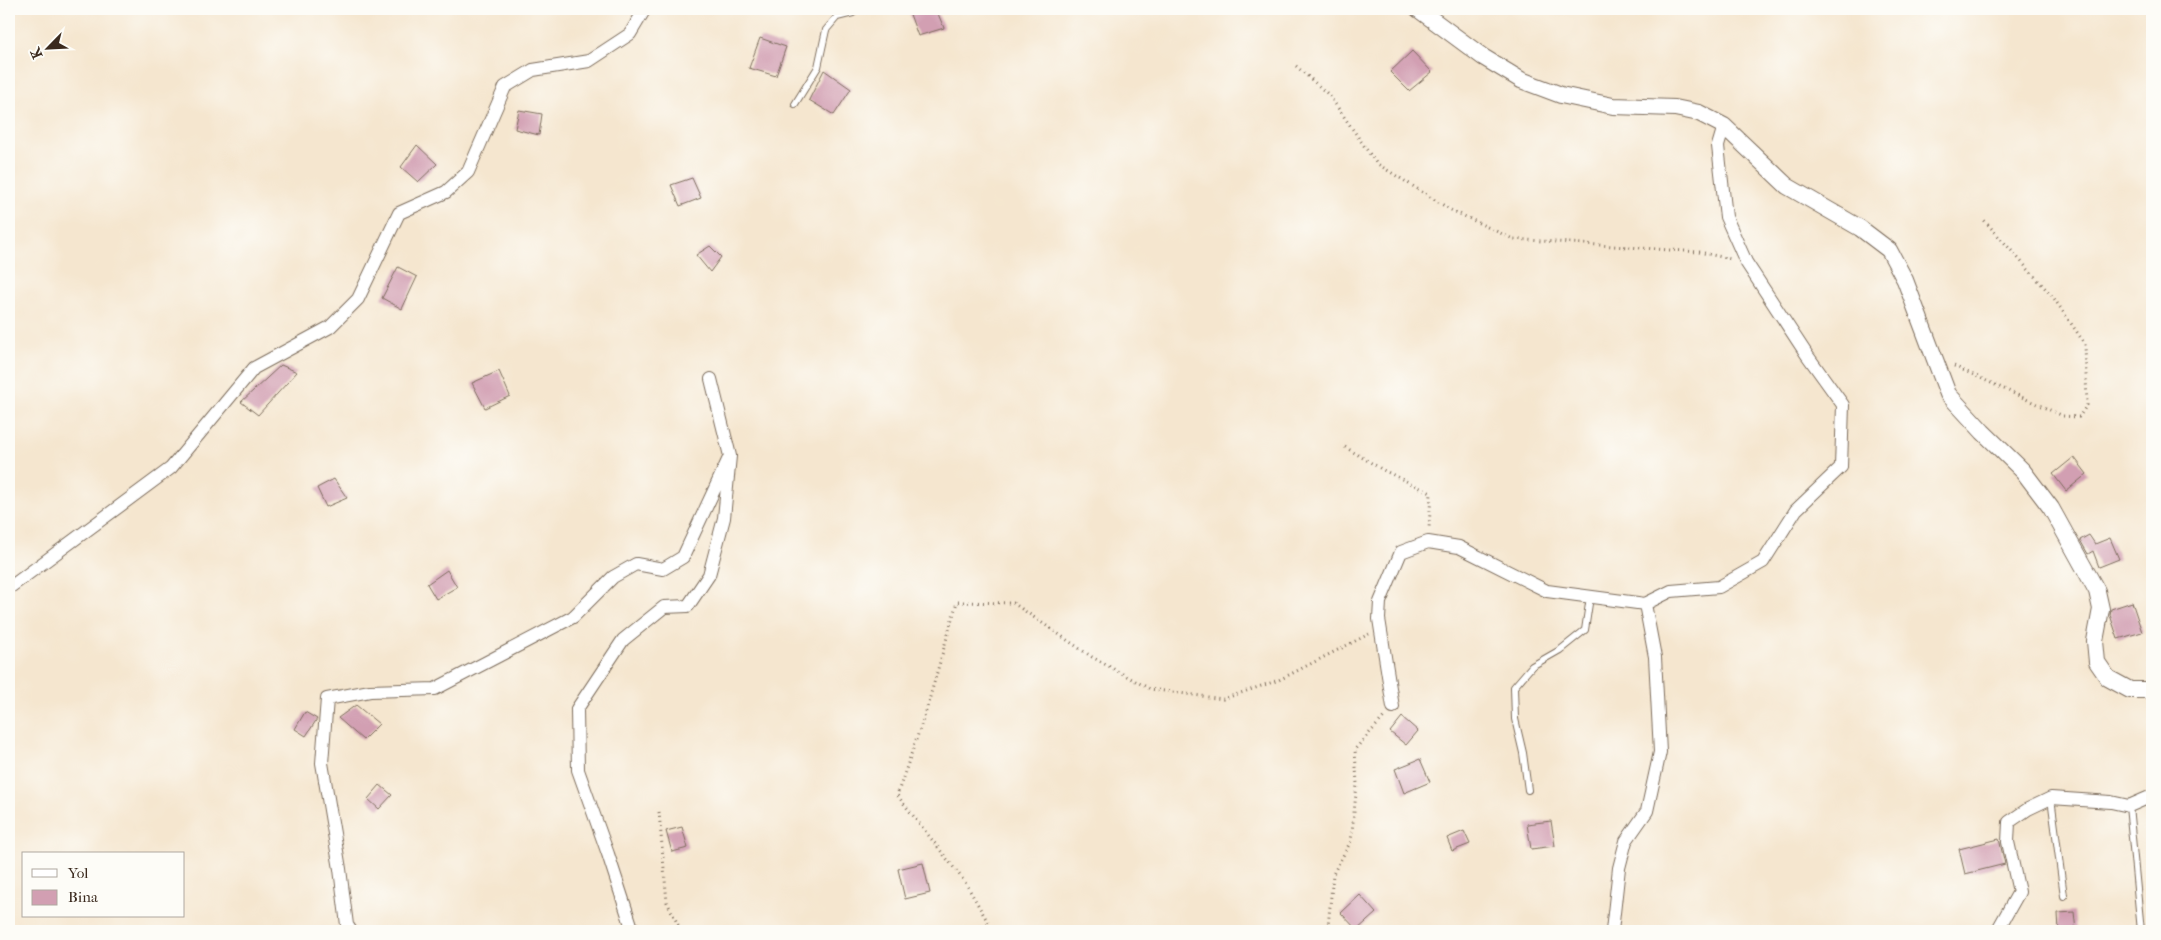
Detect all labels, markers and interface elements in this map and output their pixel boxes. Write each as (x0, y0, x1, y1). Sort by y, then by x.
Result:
north arrow (22, 22, 72, 72)
text: K (26, 44, 46, 61)
legend (22, 852, 185, 918)
text: Yol (67, 864, 88, 882)
text: Bina (68, 888, 99, 906)

